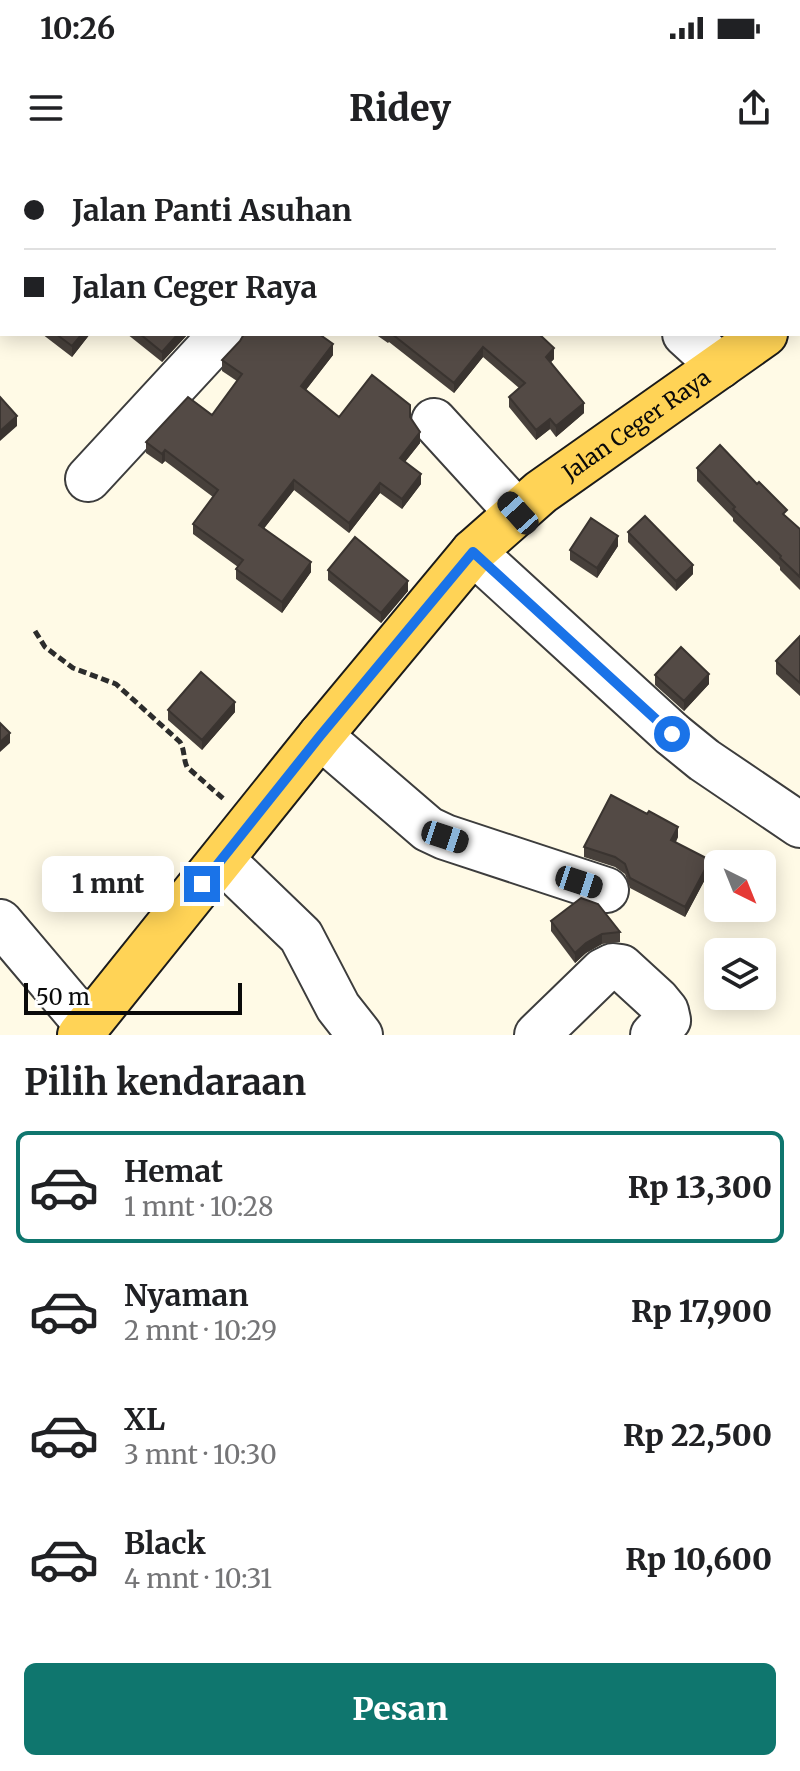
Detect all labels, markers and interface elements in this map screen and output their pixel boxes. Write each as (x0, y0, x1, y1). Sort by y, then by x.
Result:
text: 10:26 (40, 9, 115, 47)
icon: menu (24, 86, 68, 130)
text: Ridey (349, 86, 451, 131)
icon: share (732, 86, 776, 130)
text: Jalan Panti Asuhan (72, 191, 352, 229)
text: Jalan Ceger Raya (72, 268, 317, 306)
street label: Jalan Ceger Raya (556, 363, 716, 487)
car (493, 487, 543, 539)
route start (654, 716, 690, 752)
car (418, 818, 472, 856)
north arrow (704, 850, 776, 922)
map controls (704, 850, 776, 1010)
callout: 1 mnt (42, 856, 174, 912)
car (552, 863, 606, 901)
route end (184, 866, 220, 902)
text: 1 mnt (72, 867, 144, 900)
button: layers (704, 938, 776, 1010)
scale bar (24, 979, 242, 1015)
text: 50 m (36, 983, 90, 1011)
text: Pilih kendaraan (24, 1060, 306, 1105)
icon: car (28, 1151, 100, 1223)
text: Hemat (124, 1152, 223, 1190)
text: Rp 13,300 (628, 1168, 772, 1206)
text: 1 mnt · 10:28 (124, 1190, 273, 1223)
icon: car (28, 1275, 100, 1347)
text: Nyaman (124, 1276, 249, 1314)
text: Rp 17,900 (631, 1292, 772, 1330)
text: 2 mnt · 10:29 (124, 1314, 277, 1347)
icon: car (28, 1399, 100, 1471)
text: XL (124, 1400, 165, 1438)
text: Rp 22,500 (623, 1416, 772, 1454)
text: 3 mnt · 10:30 (124, 1438, 277, 1471)
icon: car (28, 1523, 100, 1595)
text: Black (124, 1524, 206, 1562)
text: Rp 10,600 (625, 1540, 772, 1578)
text: 4 mnt · 10:31 (124, 1562, 272, 1595)
button: Pesan (24, 1663, 776, 1755)

